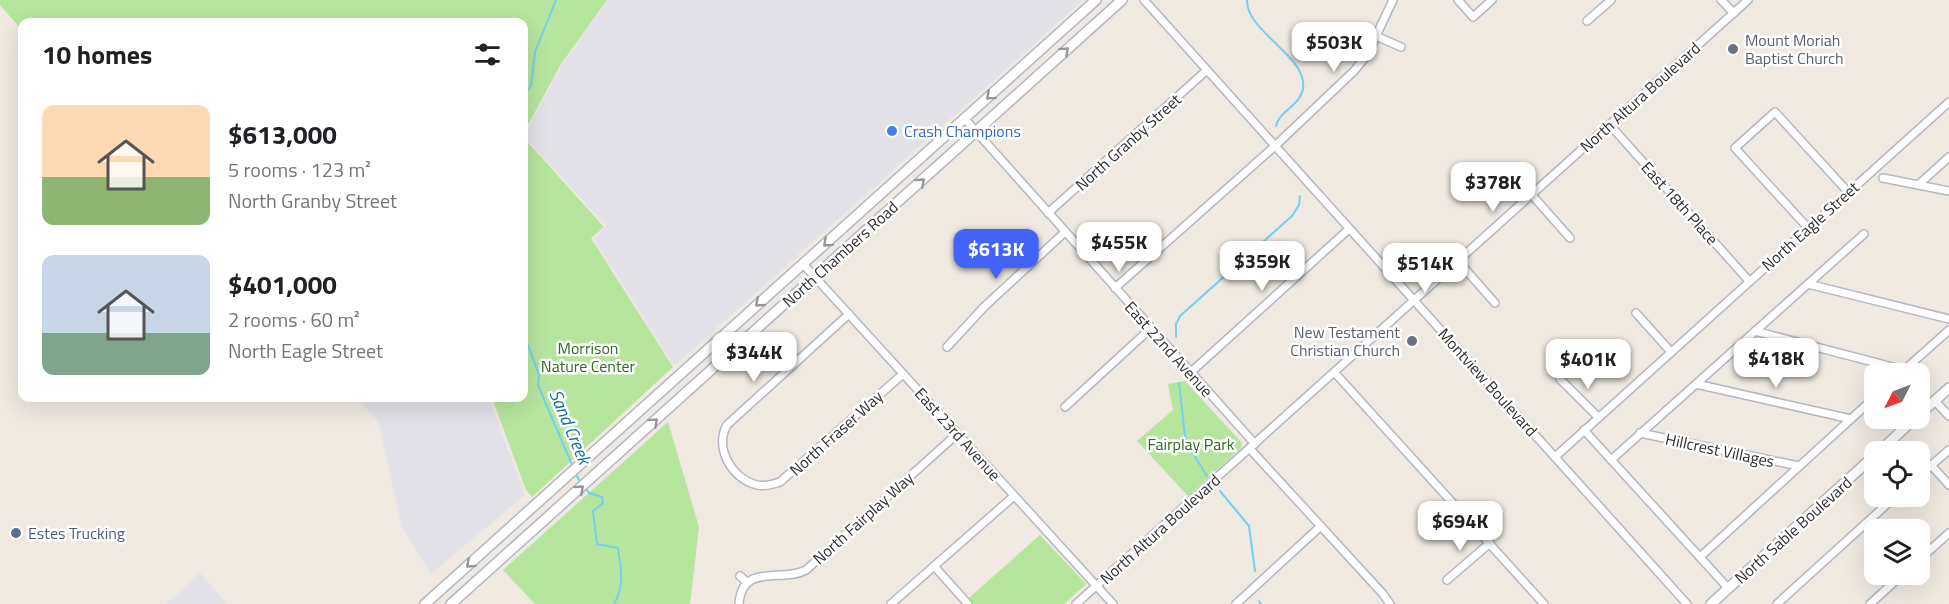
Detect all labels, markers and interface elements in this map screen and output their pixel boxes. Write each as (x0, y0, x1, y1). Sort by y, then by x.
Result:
pin: $503K (1292, 22, 1376, 73)
text: $503K (1306, 26, 1362, 57)
place label: Mount Moriah Baptist Church (1745, 28, 1844, 70)
text: 10 homes (42, 35, 152, 74)
street label: North Altura Boulevard (1574, 36, 1706, 158)
icon: filters (471, 38, 504, 71)
marker: Mount Moriah Baptist Church (1726, 42, 1740, 56)
one-way arrow (1058, 47, 1069, 58)
street label: North Granby Street (1070, 88, 1187, 196)
one-way arrow (986, 89, 997, 100)
text: $613,000 (228, 115, 337, 154)
place label: Crash Champions (904, 119, 1021, 143)
marker: Crash Champions (885, 124, 899, 138)
icon: home (90, 129, 162, 201)
text: 5 rooms · 123 m² (228, 154, 371, 185)
street label: East 18th Place (1636, 156, 1724, 250)
pin: $378K (1451, 162, 1535, 213)
text: $378K (1465, 166, 1521, 197)
street label: North Eagle Street (1756, 175, 1864, 276)
one-way arrow (914, 178, 924, 189)
text: North Granby Street (228, 185, 397, 216)
street label: North Chambers Road (777, 195, 903, 313)
pin: $455K (1077, 222, 1161, 273)
text: $455K (1091, 226, 1147, 257)
pin: $613K (954, 229, 1038, 280)
text: $613K (968, 233, 1024, 264)
one-way arrow (823, 236, 834, 247)
pin: $359K (1220, 241, 1304, 292)
pin: $514K (1383, 243, 1467, 294)
text: $359K (1234, 245, 1290, 276)
text: $514K (1397, 247, 1453, 278)
text: $401,000 (228, 265, 337, 304)
icon: home (90, 279, 162, 351)
one-way arrow (755, 296, 766, 307)
street label: East 22nd Avenue (1119, 296, 1219, 402)
text: 2 rooms · 60 m² (228, 304, 360, 335)
place label: New Testament Christian Church (1290, 320, 1400, 362)
street label: Montview Boulevard (1433, 322, 1543, 442)
pin: $344K (712, 332, 796, 383)
marker: New Testament Christian Church (1405, 334, 1419, 348)
text: North Eagle Street (228, 335, 383, 366)
park label: Morrison Nature Center (541, 336, 636, 378)
text: $344K (726, 336, 782, 367)
pin: $418K (1734, 338, 1818, 389)
pin: $401K (1546, 339, 1630, 390)
text: $418K (1748, 342, 1804, 373)
text: $401K (1560, 343, 1616, 374)
north arrow (1864, 363, 1930, 429)
map controls (1864, 363, 1930, 585)
street label: East 23rd Avenue (909, 382, 1007, 486)
street label: North Fraser Way (784, 384, 888, 481)
water label: Sand Creek (543, 385, 599, 470)
one-way arrow (647, 418, 658, 429)
street label: Hillcrest Villages (1663, 427, 1777, 473)
park label: Fairplay Park (1148, 432, 1235, 456)
button: locate (1864, 441, 1930, 507)
street label: North Fairplay Way (807, 466, 919, 570)
street label: North Altura Boulevard (1094, 468, 1226, 590)
street label: North Sable Boulevard (1729, 471, 1857, 589)
one-way arrow (573, 485, 584, 496)
pin: $694K (1418, 501, 1502, 552)
text: $694K (1432, 505, 1488, 536)
button: layers (1864, 519, 1930, 585)
place label: Estes Trucking (28, 521, 125, 545)
marker: Estes Trucking (9, 526, 23, 540)
one-way arrow (466, 557, 477, 568)

